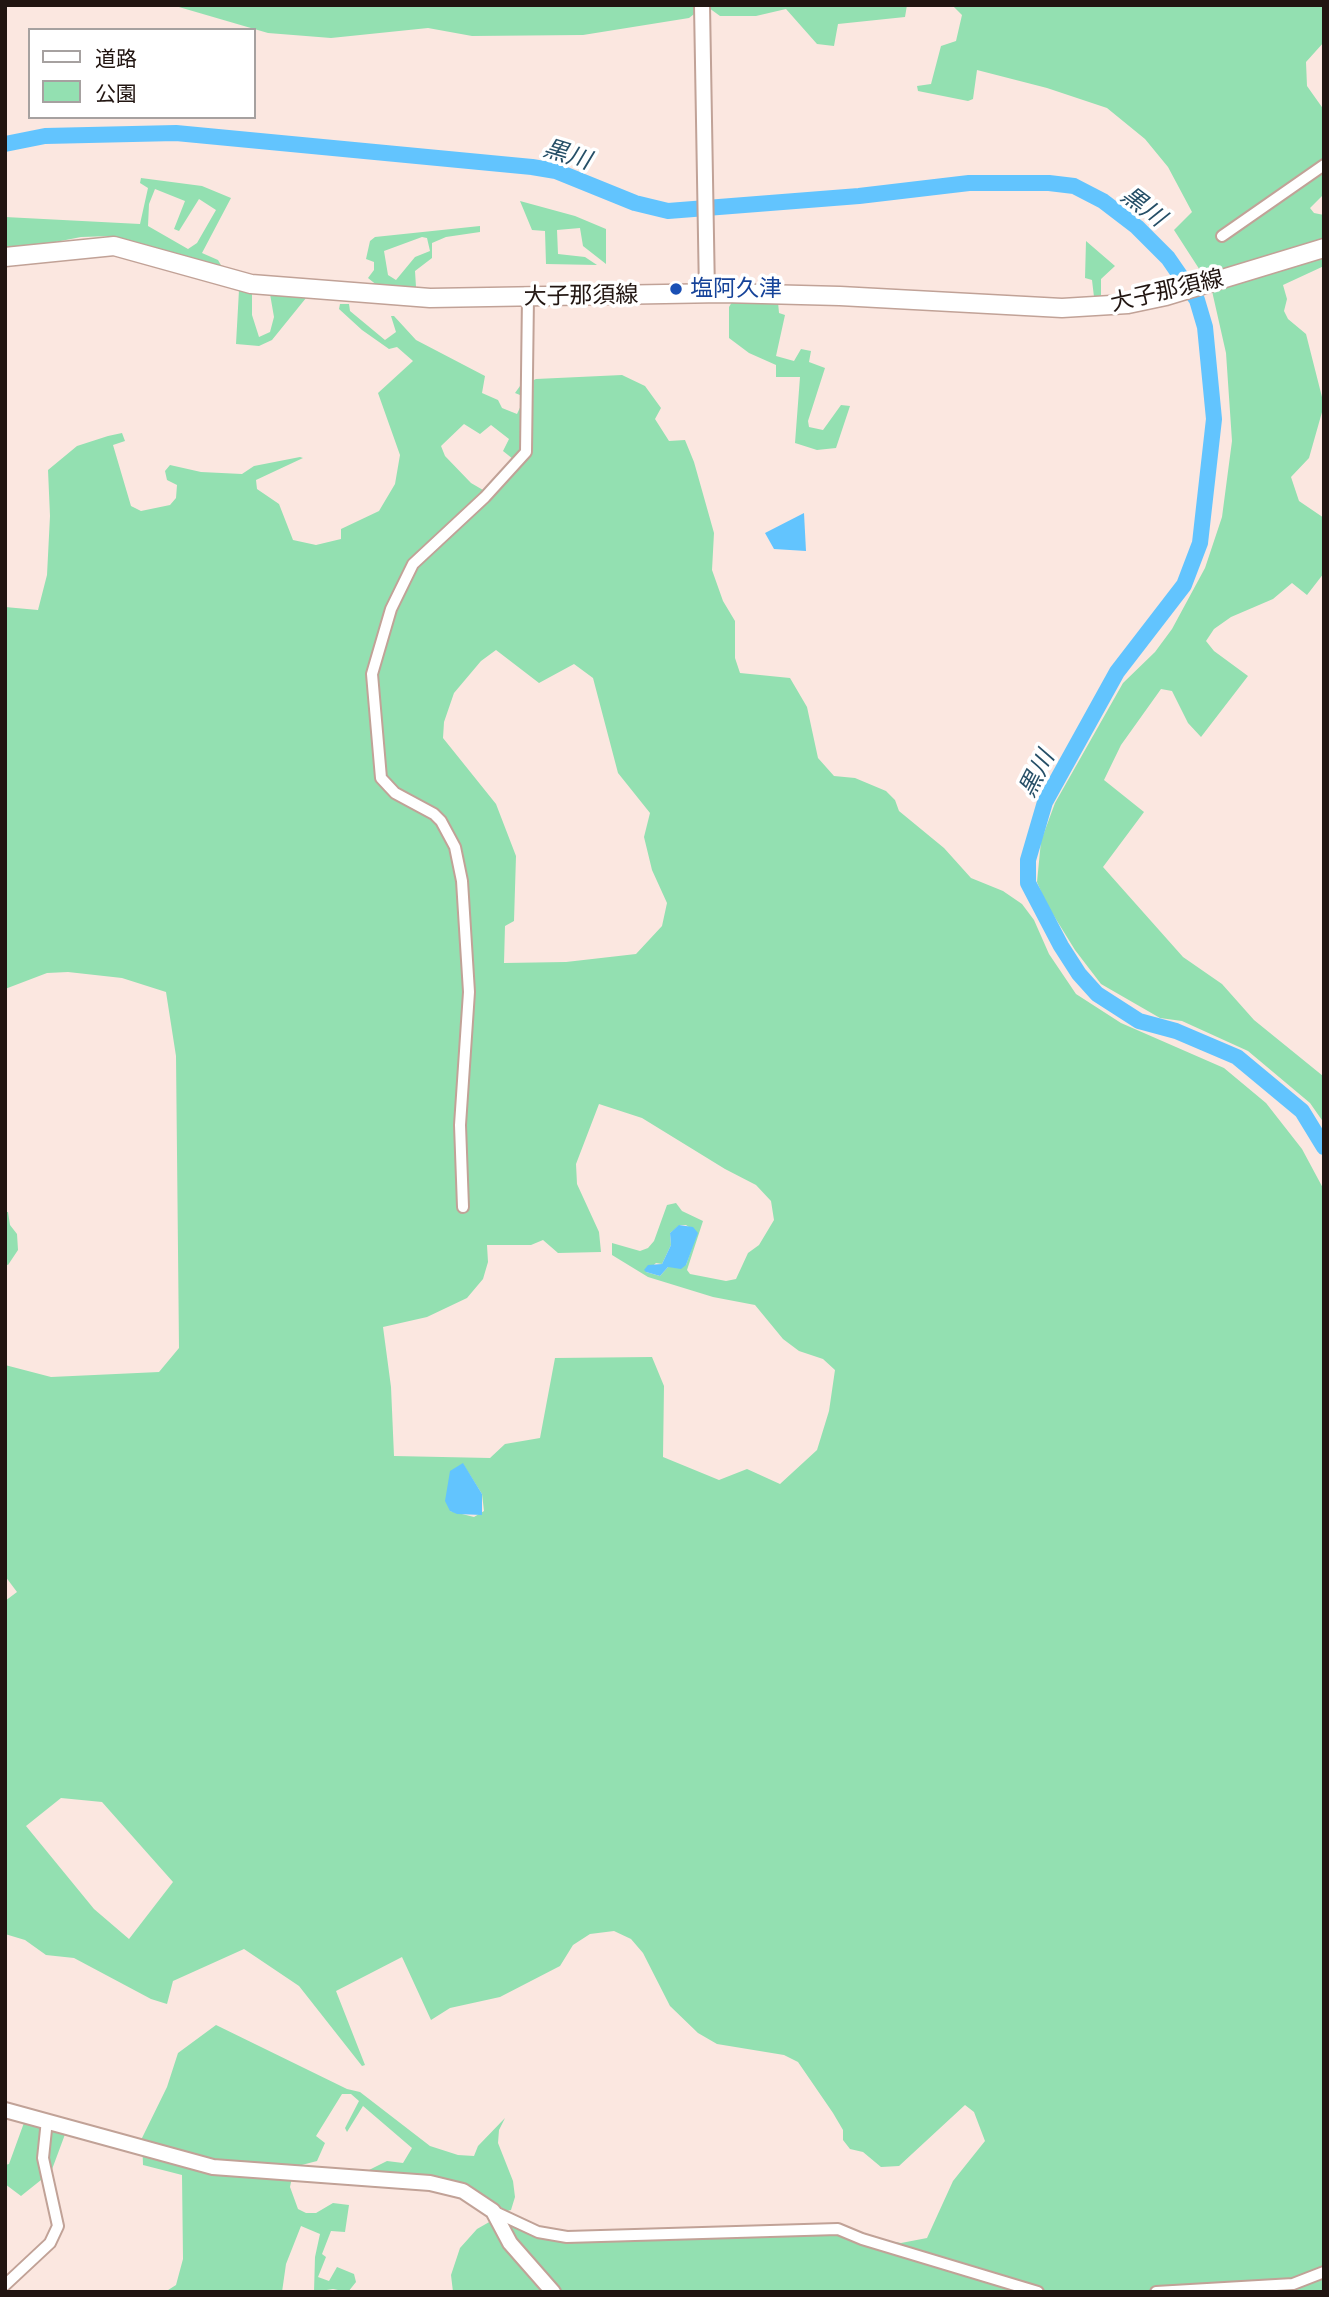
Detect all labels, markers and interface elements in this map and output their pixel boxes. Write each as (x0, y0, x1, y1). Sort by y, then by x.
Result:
legend (28, 28, 256, 119)
text: 道路 (95, 45, 137, 71)
text: 公園 (95, 80, 137, 106)
water label: 黒川 (540, 134, 594, 176)
water label: 黒川 (1115, 181, 1171, 233)
street label: 大子那須線 (1108, 265, 1226, 317)
place label: 塩阿久津 (690, 275, 782, 303)
street label: 大子那須線 (523, 281, 639, 311)
marker: 塩阿久津 (668, 281, 684, 297)
water label: 黒川 (1013, 746, 1061, 802)

